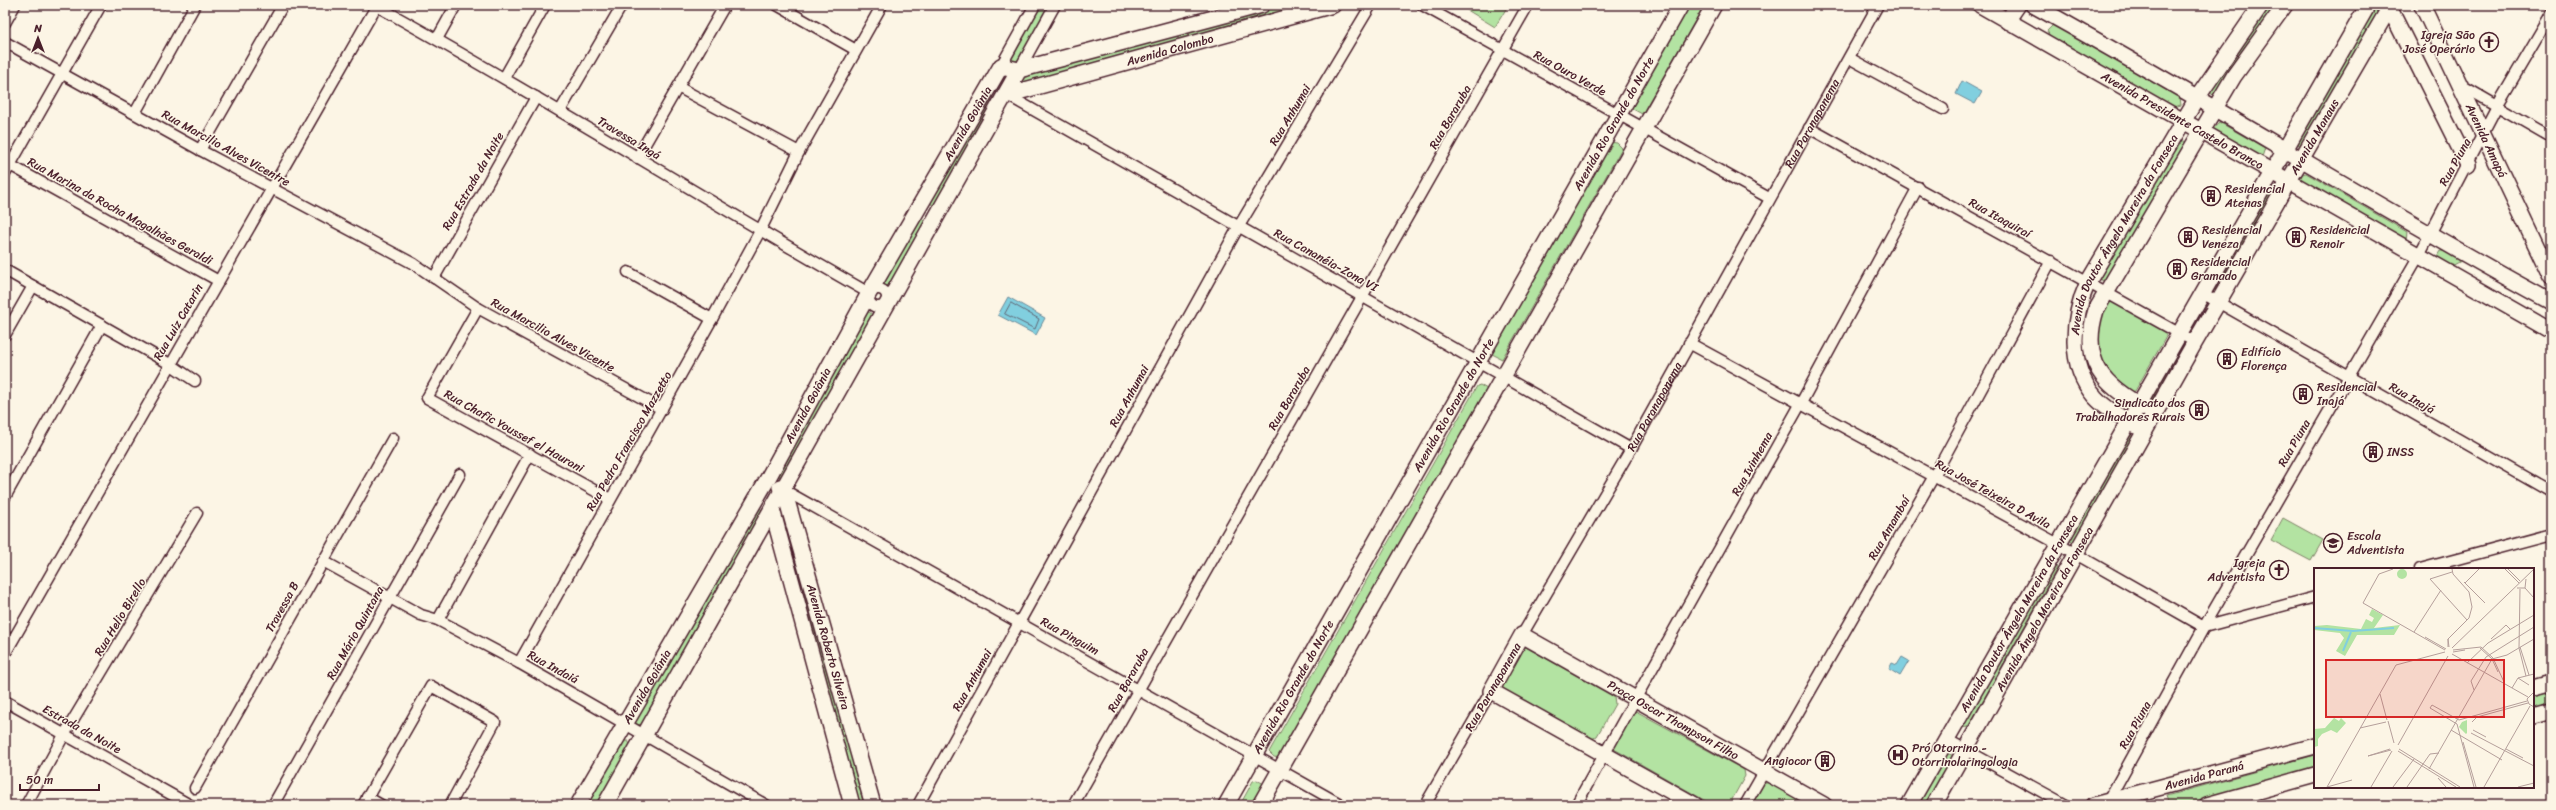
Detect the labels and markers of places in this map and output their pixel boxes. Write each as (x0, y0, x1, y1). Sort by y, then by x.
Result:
place label: Igreja São José Operário (2402, 24, 2475, 60)
church icon: Igreja São José Operário (2478, 31, 2500, 53)
place label: Residencial Atenas (2224, 178, 2285, 214)
building icon: Residencial Atenas (2200, 185, 2222, 207)
place label: Residencial Veneza (2202, 219, 2262, 255)
place label: Residencial Renoir (2310, 219, 2370, 255)
building icon: Residencial Veneza (2177, 226, 2199, 248)
building icon: Residencial Renoir (2285, 226, 2307, 248)
place label: Residencial Gramado (2191, 251, 2251, 287)
building icon: Residencial Gramado (2166, 258, 2188, 280)
place label: Edifício Florença (2241, 341, 2287, 377)
building icon: Edifício Florença (2216, 348, 2238, 370)
place label: Residencial Inajá (2316, 376, 2377, 412)
building icon: Residencial Inajá (2292, 383, 2314, 405)
place label: Sindicato dos Trabalhadores Rurais (2075, 392, 2185, 428)
building icon: Sindicato dos Trabalhadores Rurais (2188, 399, 2210, 421)
building icon: INSS (2362, 441, 2384, 463)
place label: INSS (2386, 441, 2415, 463)
place label: Escola Adventista (2346, 525, 2404, 561)
school or university icon: Escola Adventista (2322, 532, 2344, 554)
place label: Igreja Adventista (2207, 552, 2266, 588)
church icon: Igreja Adventista (2268, 559, 2290, 581)
place label: Pró Otorrino - Otorrinolaringologia (1912, 737, 2018, 773)
hospital icon: Pró Otorrino - Otorrinolaringologia (1887, 744, 1909, 766)
place label: Angiocor (1763, 750, 1812, 772)
building icon: Angiocor (1814, 750, 1836, 772)

